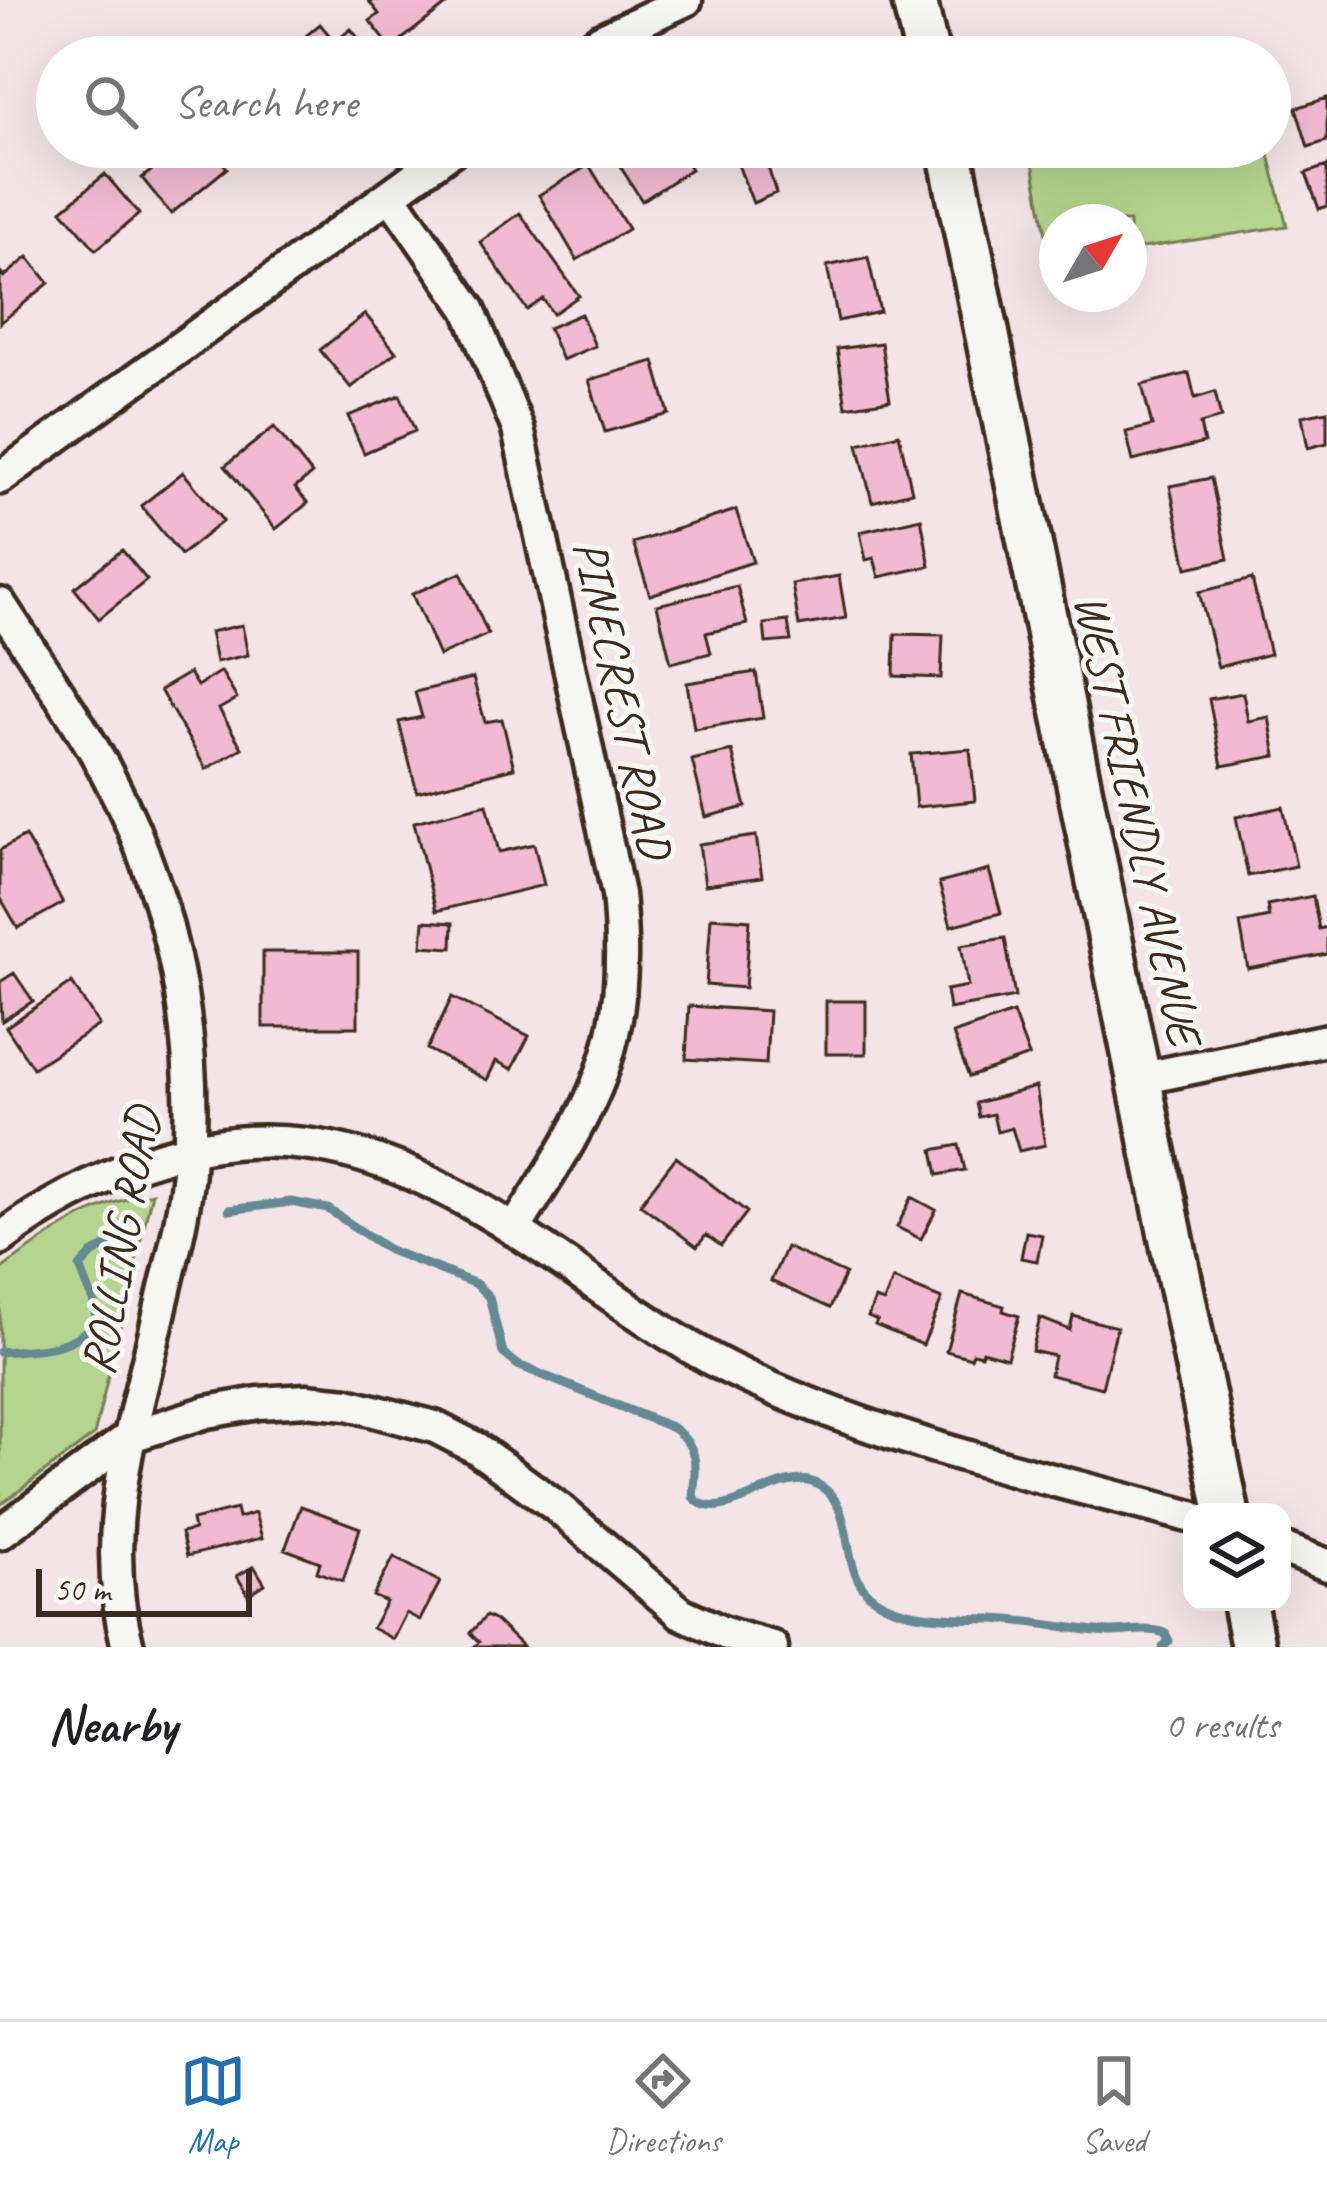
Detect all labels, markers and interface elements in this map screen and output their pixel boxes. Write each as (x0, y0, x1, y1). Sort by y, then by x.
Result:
search box (36, 36, 1291, 168)
icon: search (78, 69, 144, 135)
text: Search here (174, 74, 357, 131)
north arrow (1039, 204, 1147, 312)
street label: PINECREST ROAD (560, 535, 687, 867)
street label: WEST FRIENDLY AVENUE (1061, 588, 1216, 1055)
street label: ROLLING ROAD (67, 1099, 174, 1379)
map controls (1183, 1503, 1291, 1611)
button: layers (1183, 1503, 1291, 1611)
scale bar (36, 1563, 252, 1616)
text: 50 m (54, 1569, 110, 1611)
text: Nearby (48, 1693, 176, 1757)
text: 0 results (1165, 1701, 1279, 1750)
tab: Map (180, 2048, 246, 2162)
tab: Directions (606, 2048, 721, 2162)
tab: Saved (1081, 2048, 1147, 2162)

